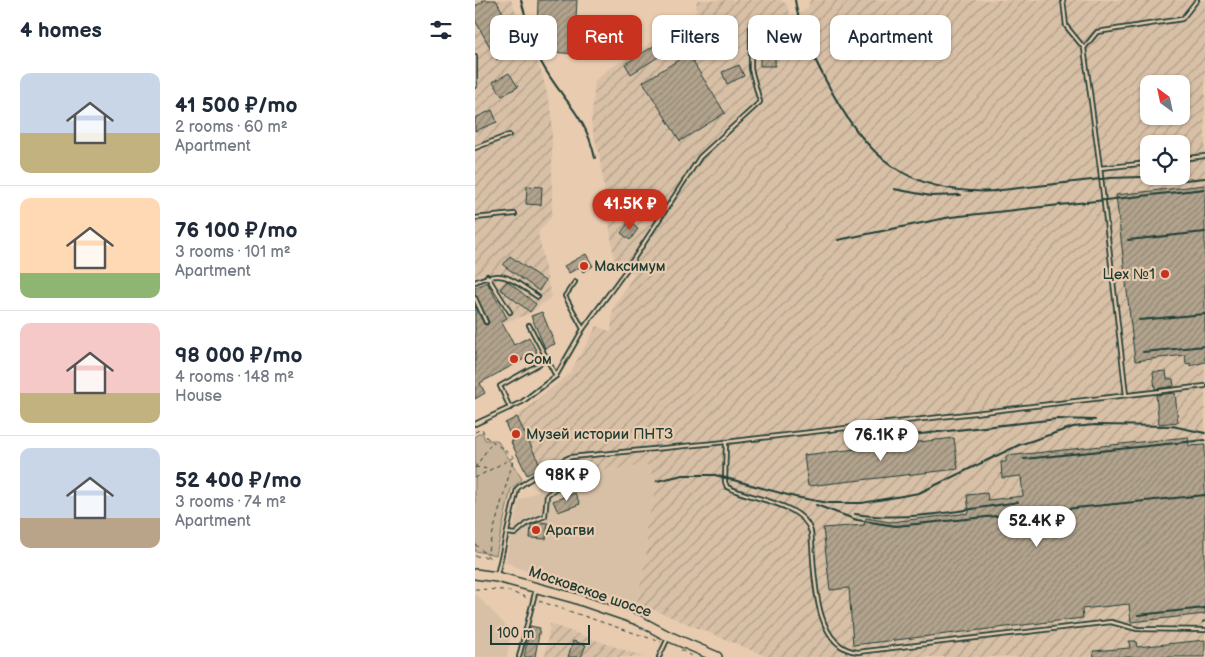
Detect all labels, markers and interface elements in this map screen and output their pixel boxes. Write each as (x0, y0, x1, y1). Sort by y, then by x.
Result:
chip: Buy (490, 15, 557, 60)
chip: Rent (567, 15, 642, 60)
chip: Filters (652, 15, 738, 60)
chip: New (748, 15, 820, 60)
chip: Apartment (830, 15, 951, 60)
icon: filters (427, 16, 455, 44)
text: 4 homes (20, 18, 102, 43)
north arrow (1140, 75, 1190, 125)
map controls (1140, 75, 1190, 185)
icon: home (60, 93, 120, 153)
text: 41 500 ₽/mo (175, 93, 297, 118)
text: 2 rooms · 60 m² (175, 118, 288, 137)
button: locate (1140, 135, 1190, 185)
text: Apartment (175, 137, 251, 156)
pin: 41.5K ₽ (584, 188, 676, 231)
text: 41.5K ₽ (603, 195, 657, 214)
icon: home (60, 218, 120, 278)
text: 76 100 ₽/mo (175, 218, 297, 243)
text: 3 rooms · 101 m² (175, 243, 291, 262)
place label: Максимум (594, 257, 666, 276)
marker: Максимум (578, 260, 590, 272)
text: Apartment (175, 262, 251, 281)
place label: Цех №1 (1102, 265, 1155, 284)
marker: Цех №1 (1159, 268, 1171, 280)
icon: home (60, 343, 120, 403)
text: 98 000 ₽/mo (175, 343, 302, 368)
place label: Сом (524, 350, 552, 369)
marker: Сом (508, 353, 520, 365)
text: 4 rooms · 148 m² (175, 368, 294, 387)
text: House (175, 387, 222, 406)
pin: 76.1K ₽ (835, 420, 927, 462)
place label: Музей истории ПНТЗ (526, 425, 673, 444)
text: 76.1K ₽ (854, 426, 908, 445)
marker: Музей истории ПНТЗ (510, 428, 522, 440)
pin: 98K ₽ (532, 460, 602, 502)
text: 98K ₽ (545, 466, 589, 485)
icon: home (60, 468, 120, 528)
text: 52 400 ₽/mo (175, 468, 302, 493)
text: 3 rooms · 74 m² (175, 493, 286, 512)
pin: 52.4K ₽ (991, 506, 1083, 548)
text: Apartment (175, 512, 251, 531)
text: 52.4K ₽ (1009, 512, 1065, 531)
place label: Арагви (545, 521, 595, 540)
marker: Арагви (530, 524, 542, 536)
street label: Московское шоссе (526, 562, 654, 622)
scale bar (490, 622, 590, 645)
text: 100 m (497, 625, 534, 642)

